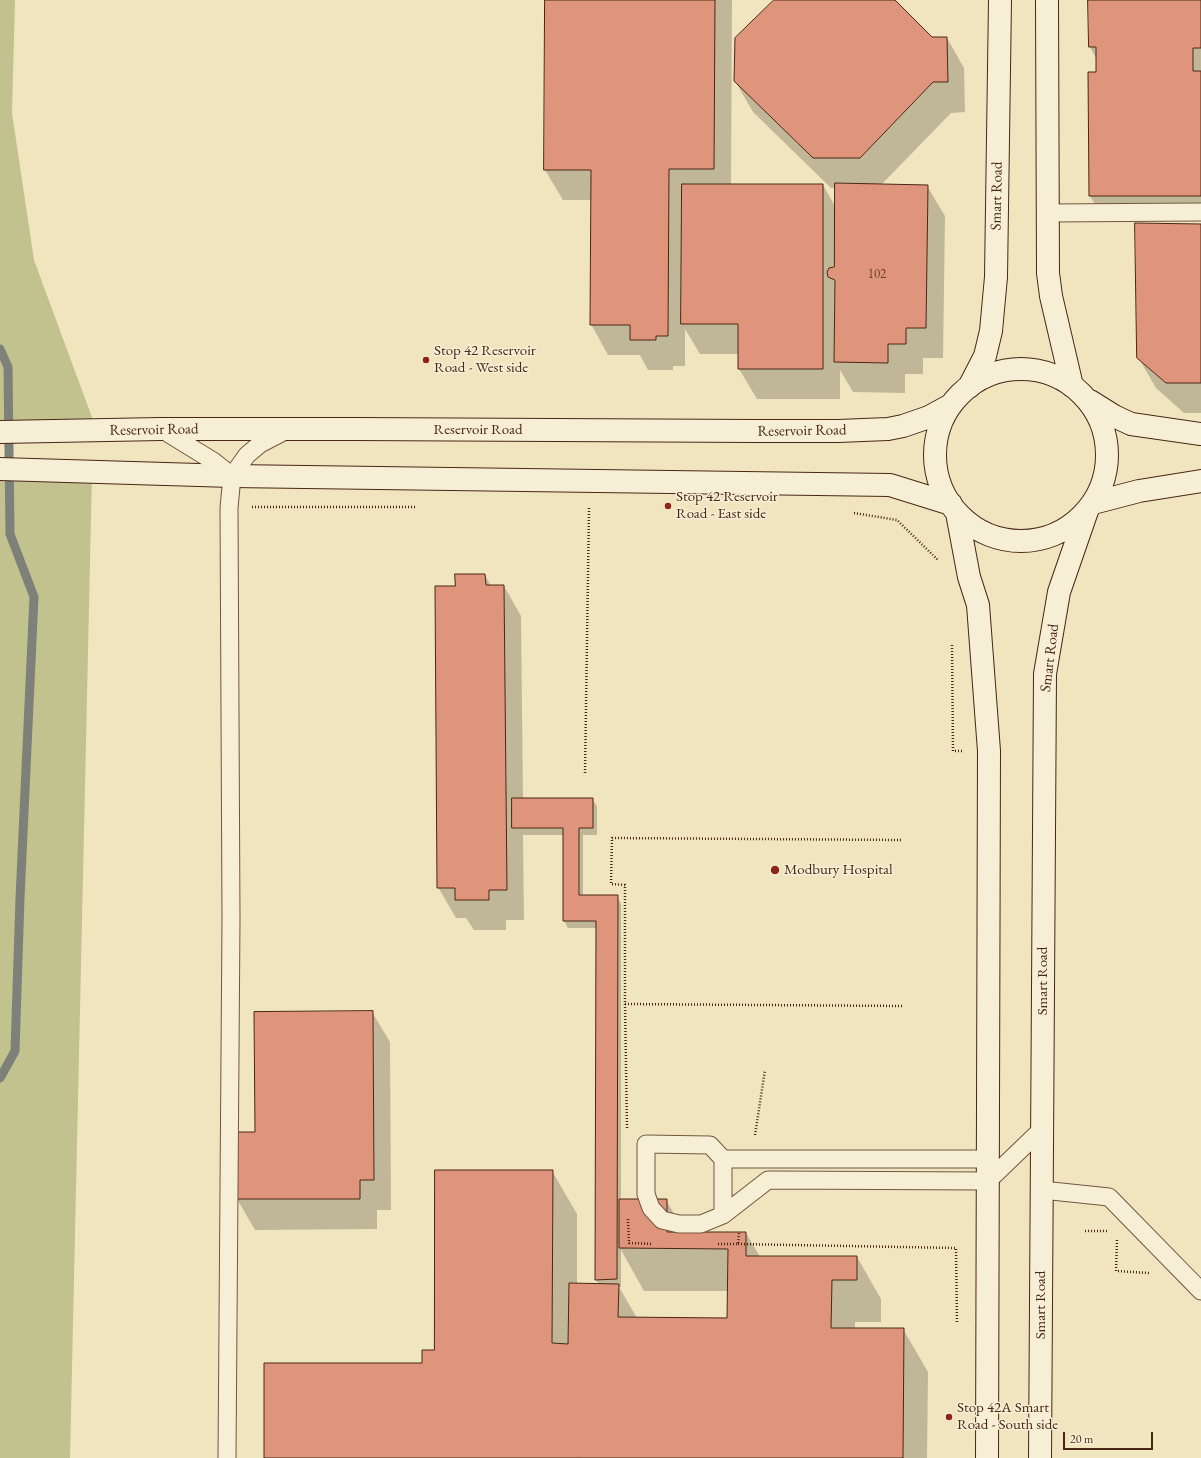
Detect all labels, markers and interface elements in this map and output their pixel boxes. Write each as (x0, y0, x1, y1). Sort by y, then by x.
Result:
street label: Smart Road (987, 161, 1007, 231)
house number: 102 (868, 266, 886, 282)
place label: Stop 42 Reservoir Road - West side (434, 342, 536, 377)
marker: Stop 42 Reservoir Road - West side (421, 355, 431, 365)
street label: Reservoir Road (109, 420, 199, 440)
street label: Reservoir Road (434, 421, 522, 439)
street label: Reservoir Road (757, 421, 847, 441)
place label: Stop 42 Reservoir Road - East side (676, 488, 778, 523)
marker: Stop 42 Reservoir Road - East side (663, 501, 673, 511)
street label: Smart Road (1037, 623, 1063, 693)
place label: Modbury Hospital (784, 861, 893, 879)
marker: Modbury Hospital (769, 864, 781, 876)
street label: Smart Road (1034, 947, 1052, 1015)
street label: Smart Road (1032, 1271, 1050, 1339)
place label: Stop 42A Smart Road - South side (957, 1399, 1058, 1434)
marker: Stop 42A Smart Road - South side (944, 1412, 954, 1422)
scale bar (1065, 1424, 1155, 1450)
text: 20 m (1070, 1431, 1093, 1447)

